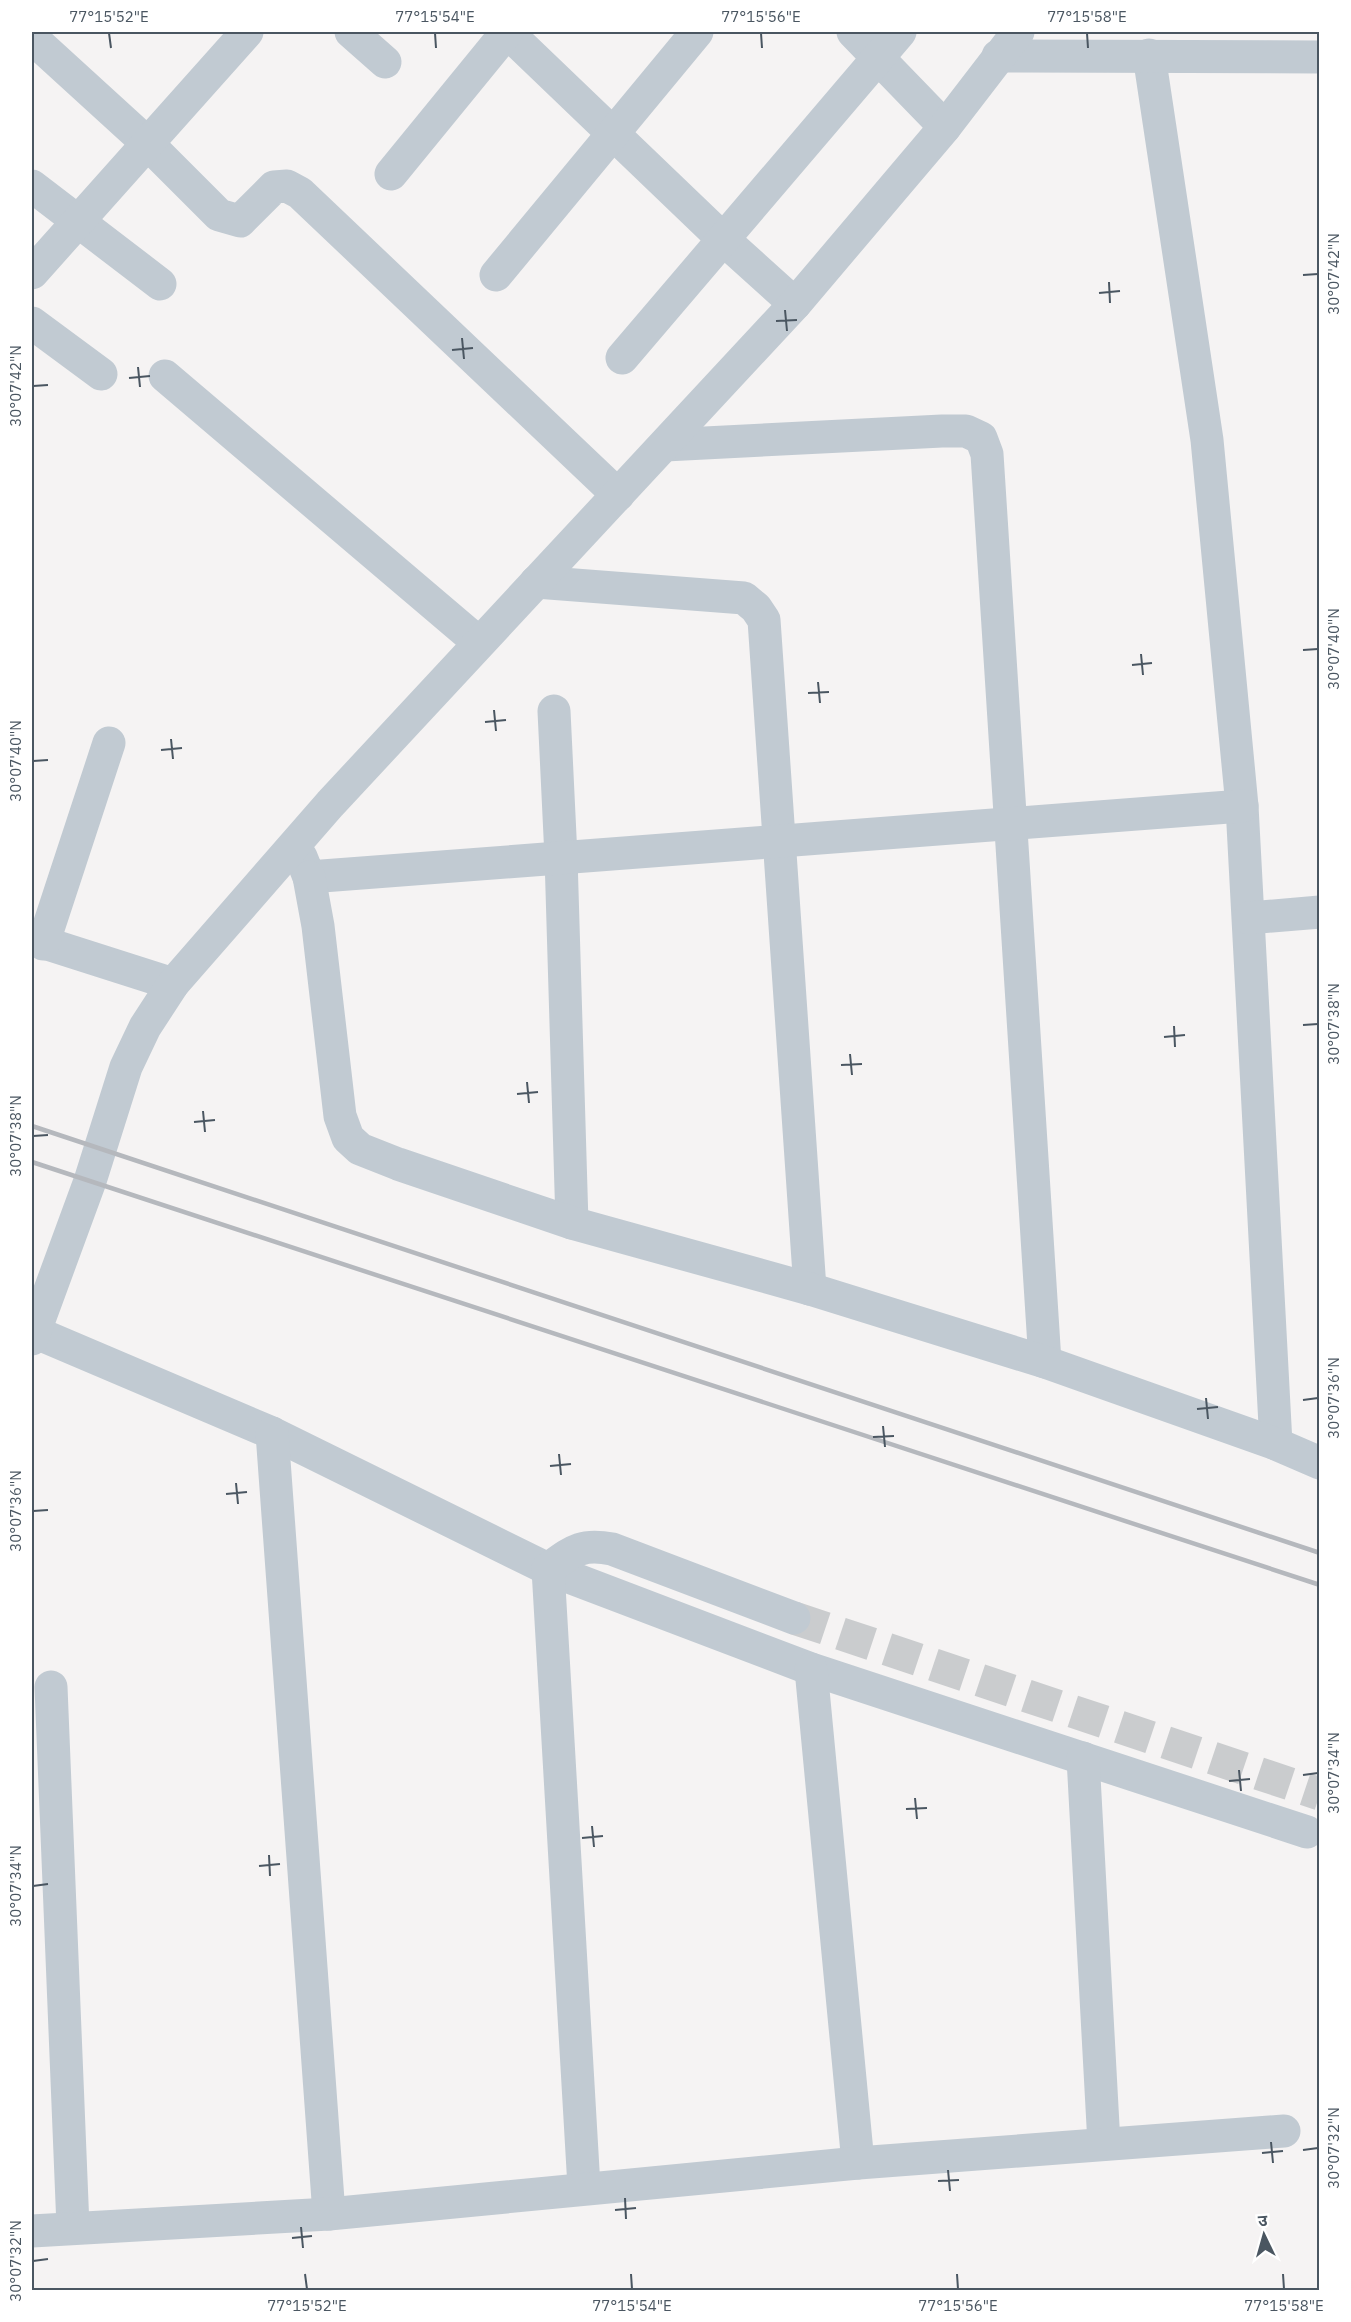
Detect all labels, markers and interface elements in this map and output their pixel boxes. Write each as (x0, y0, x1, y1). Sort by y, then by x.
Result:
text: 77°15'52"E (69, 7, 149, 26)
text: 77°15'54"E (395, 7, 475, 26)
text: 77°15'56"E (721, 7, 801, 26)
text: 77°15'58"E (1047, 7, 1127, 26)
text: 30°07'42"N (1324, 233, 1343, 315)
text: 30°07'42"N (6, 345, 25, 427)
text: 30°07'40"N (1324, 608, 1343, 690)
text: 30°07'40"N (6, 720, 25, 802)
text: 30°07'38"N (1324, 983, 1343, 1065)
text: 30°07'38"N (6, 1095, 25, 1177)
text: 30°07'36"N (1324, 1357, 1343, 1439)
text: 30°07'36"N (6, 1470, 25, 1552)
text: 30°07'34"N (1324, 1732, 1343, 1814)
text: 30°07'34"N (6, 1845, 25, 1927)
text: 30°07'32"N (1324, 2107, 1343, 2189)
north arrow (1234, 2205, 1294, 2265)
text: उ (1257, 2210, 1269, 2230)
text: 30°07'32"N (6, 2220, 25, 2302)
text: 77°15'52"E (267, 2296, 347, 2315)
text: 77°15'54"E (592, 2296, 672, 2315)
text: 77°15'56"E (918, 2296, 998, 2315)
text: 77°15'58"E (1244, 2296, 1324, 2315)

